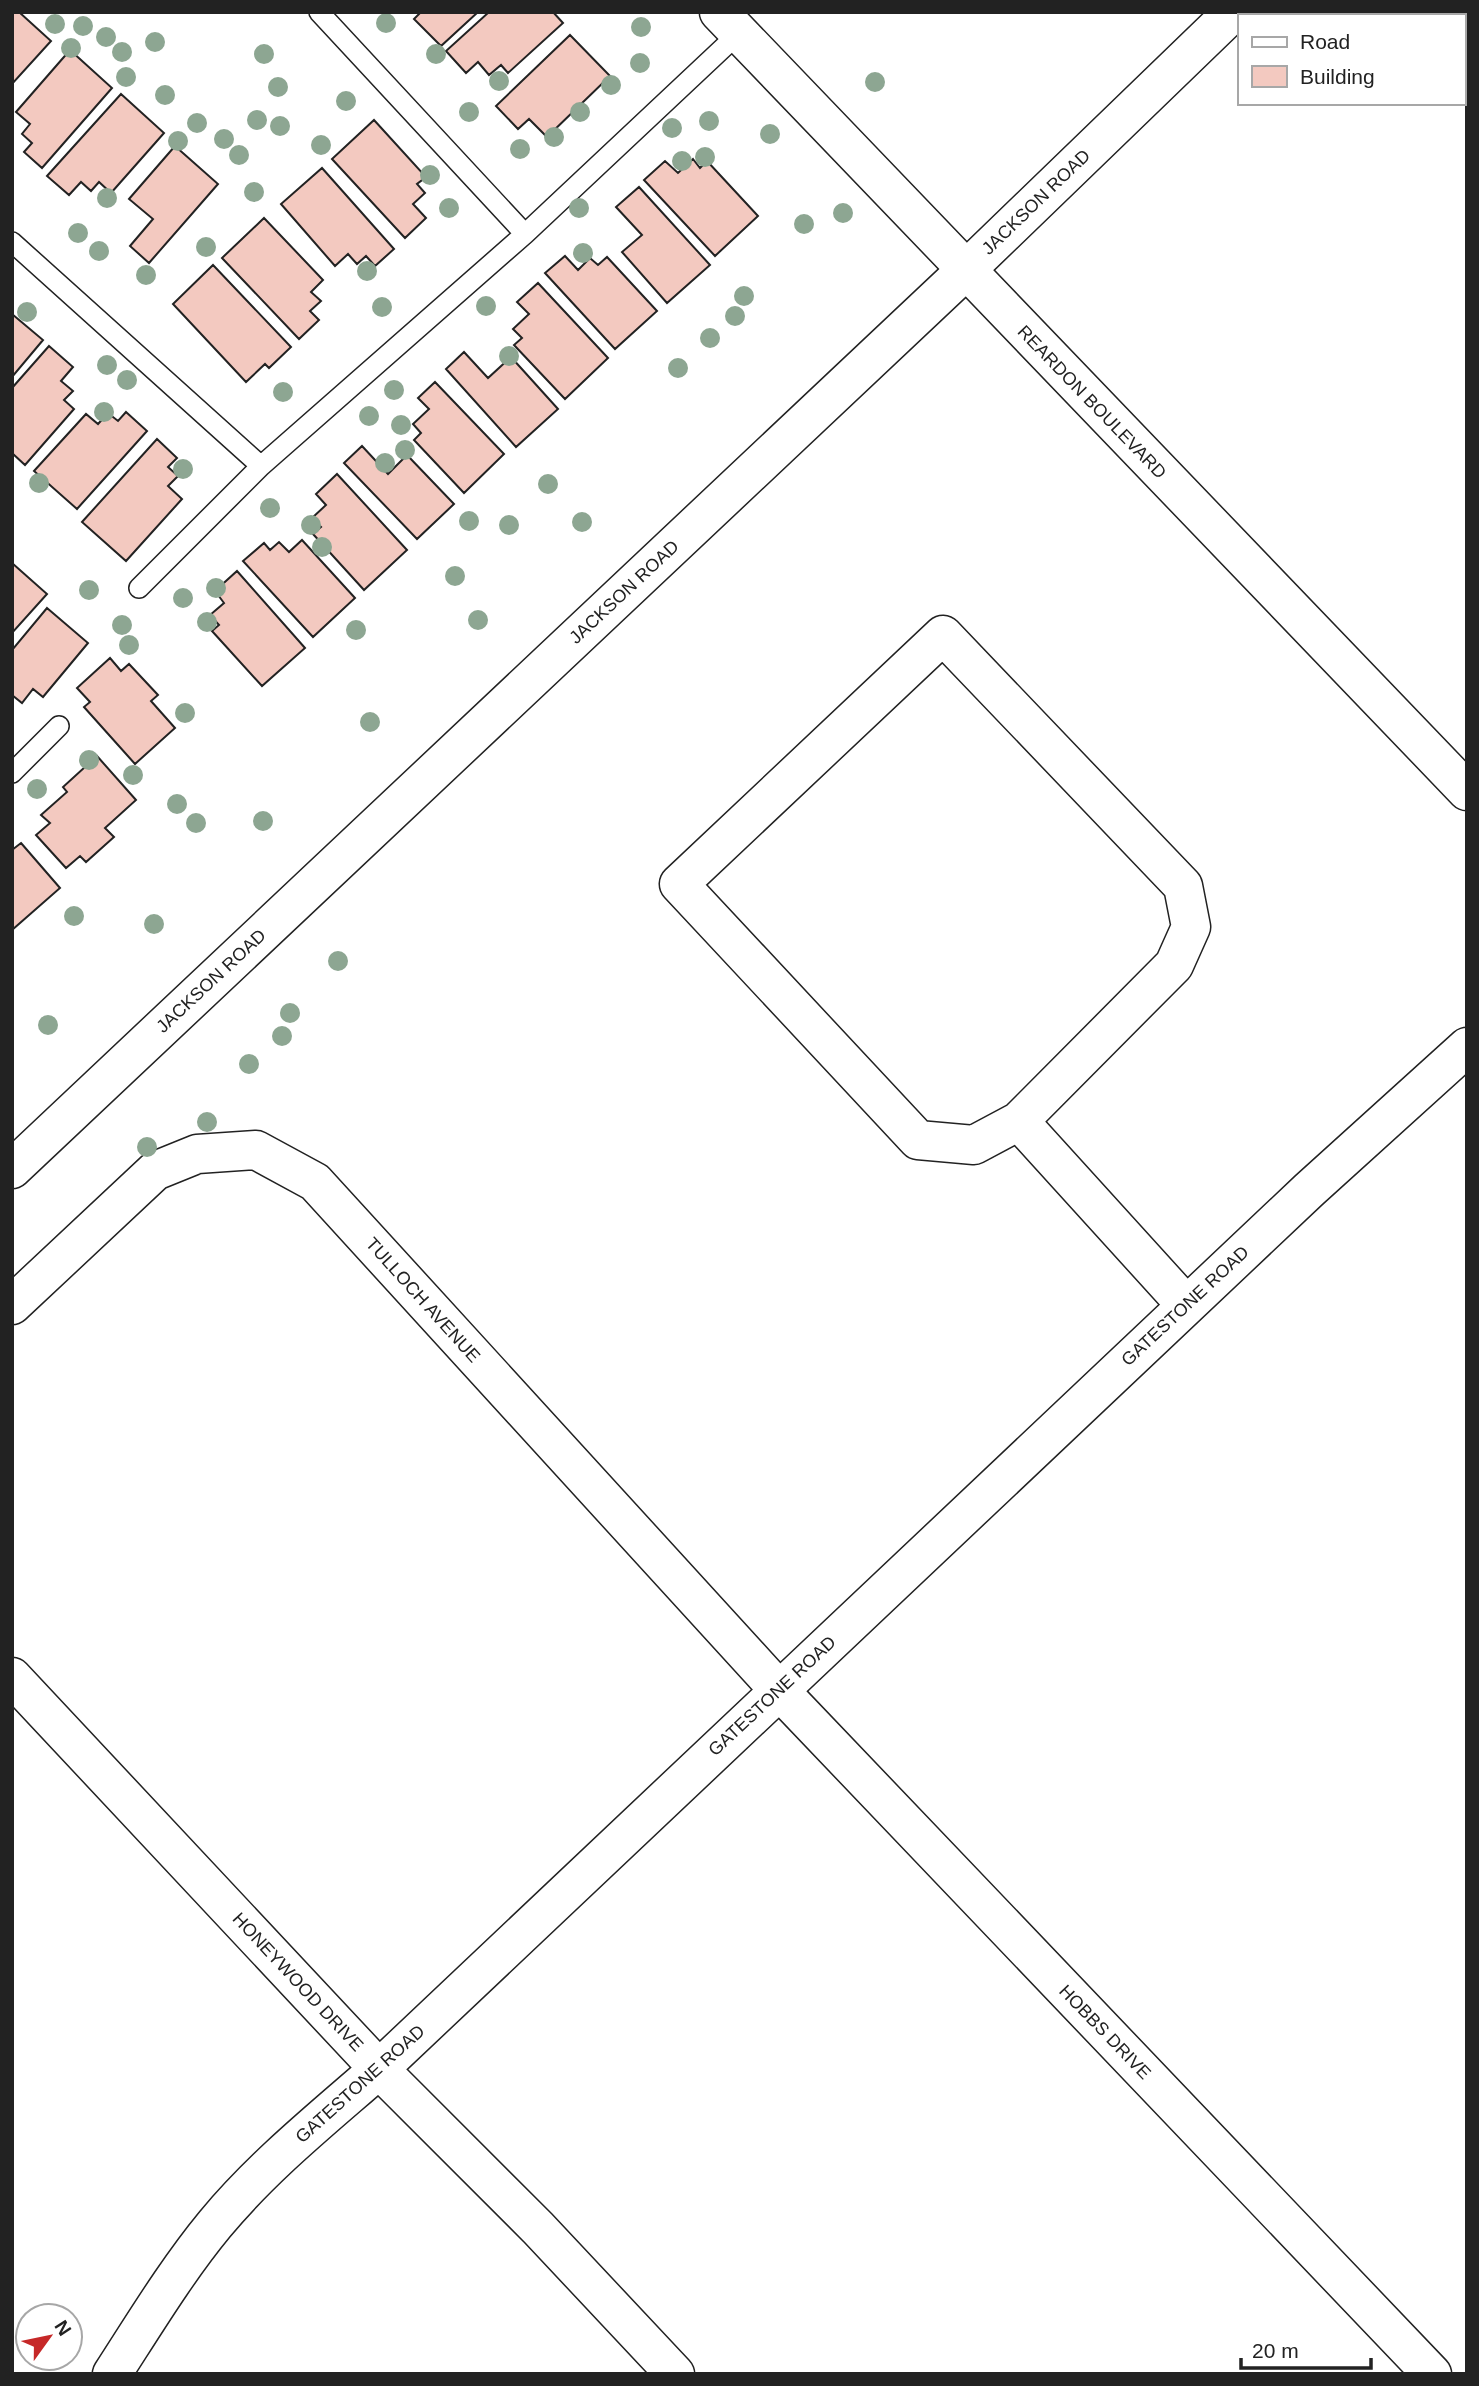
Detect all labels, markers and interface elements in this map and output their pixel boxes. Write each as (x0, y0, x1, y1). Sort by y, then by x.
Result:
legend (1238, 14, 1465, 105)
text: Road (1300, 30, 1350, 53)
text: Building (1300, 65, 1375, 88)
street label: JACKSON ROAD (978, 145, 1094, 259)
street label: REARDON BOULEVARD (1014, 321, 1170, 483)
street label: JACKSON ROAD (565, 536, 683, 648)
street label: JACKSON ROAD (152, 925, 270, 1037)
street label: TULLOCH AVENUE (362, 1234, 484, 1366)
street label: GATESTONE ROAD (1117, 1242, 1253, 1370)
street label: GATESTONE ROAD (704, 1632, 840, 1760)
street label: HONEYWOOD DRIVE (229, 1909, 367, 2055)
street label: HOBBS DRIVE (1055, 1981, 1155, 2083)
street label: GATESTONE ROAD (291, 2021, 429, 2147)
north arrow (14, 2302, 84, 2372)
text: N (50, 2317, 75, 2339)
scale bar (1241, 2326, 1370, 2370)
text: 20 m (1252, 2339, 1299, 2362)

